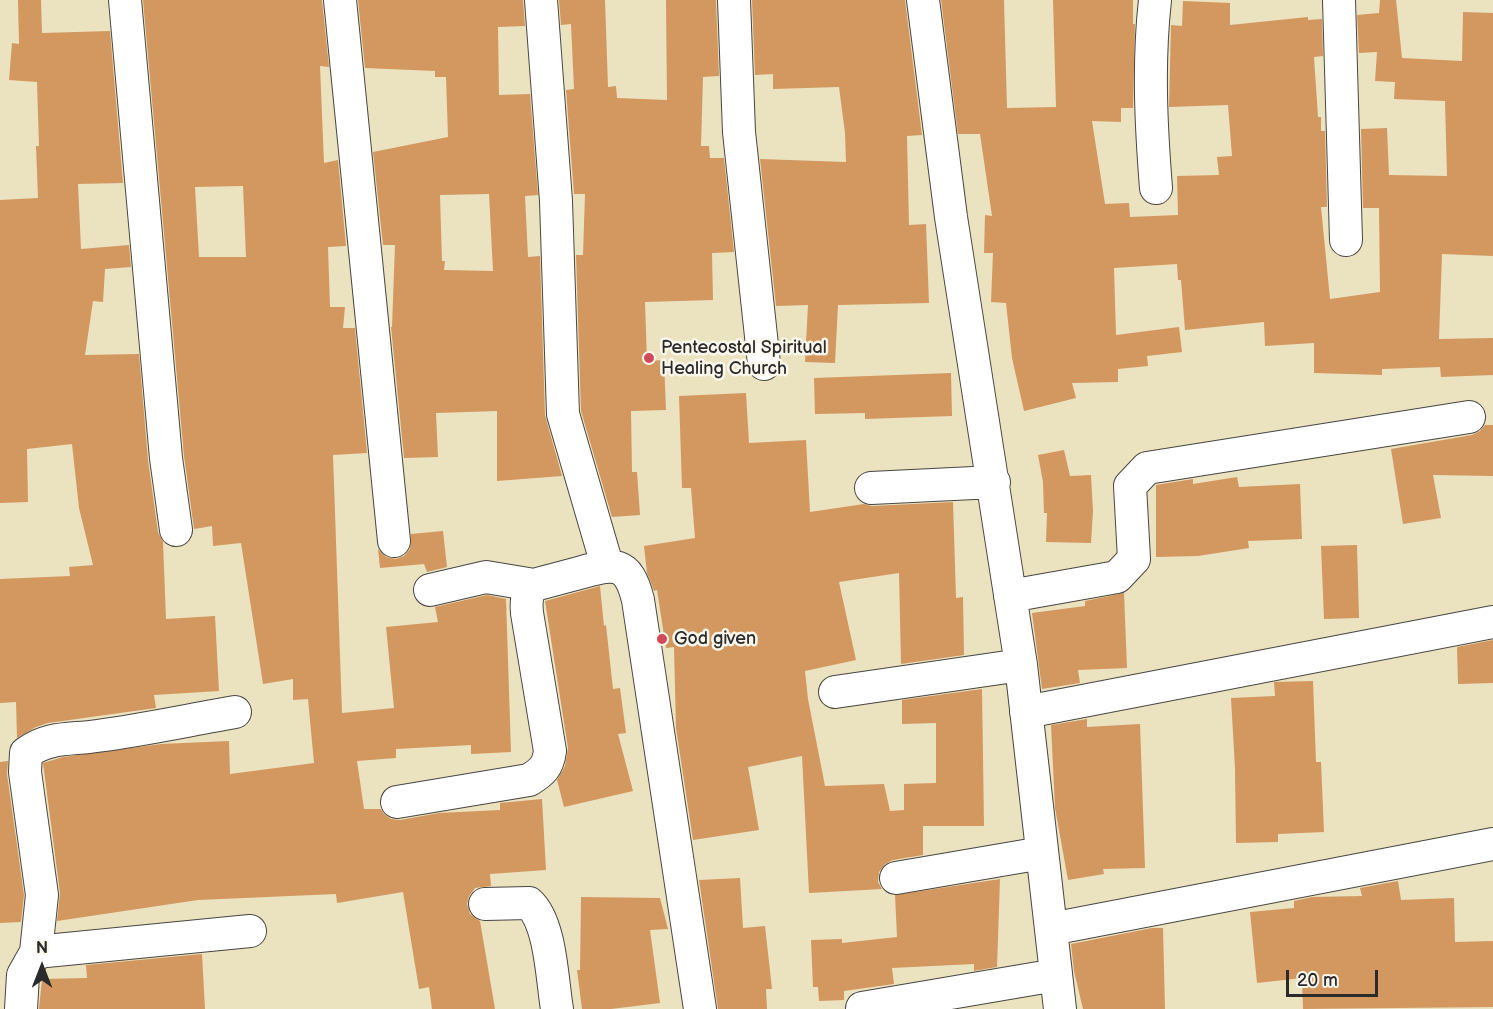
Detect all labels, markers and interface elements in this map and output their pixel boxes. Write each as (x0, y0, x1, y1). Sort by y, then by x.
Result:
place label: Pentecostal Spiritual Healing Church (661, 337, 827, 380)
marker: Pentecostal Spiritual Healing Church (642, 351, 656, 365)
place label: God given (674, 628, 756, 650)
marker: God given (655, 632, 669, 646)
north arrow (12, 937, 72, 997)
text: N (36, 939, 48, 958)
scale bar (1289, 958, 1380, 996)
text: 20 m (1297, 970, 1338, 991)

